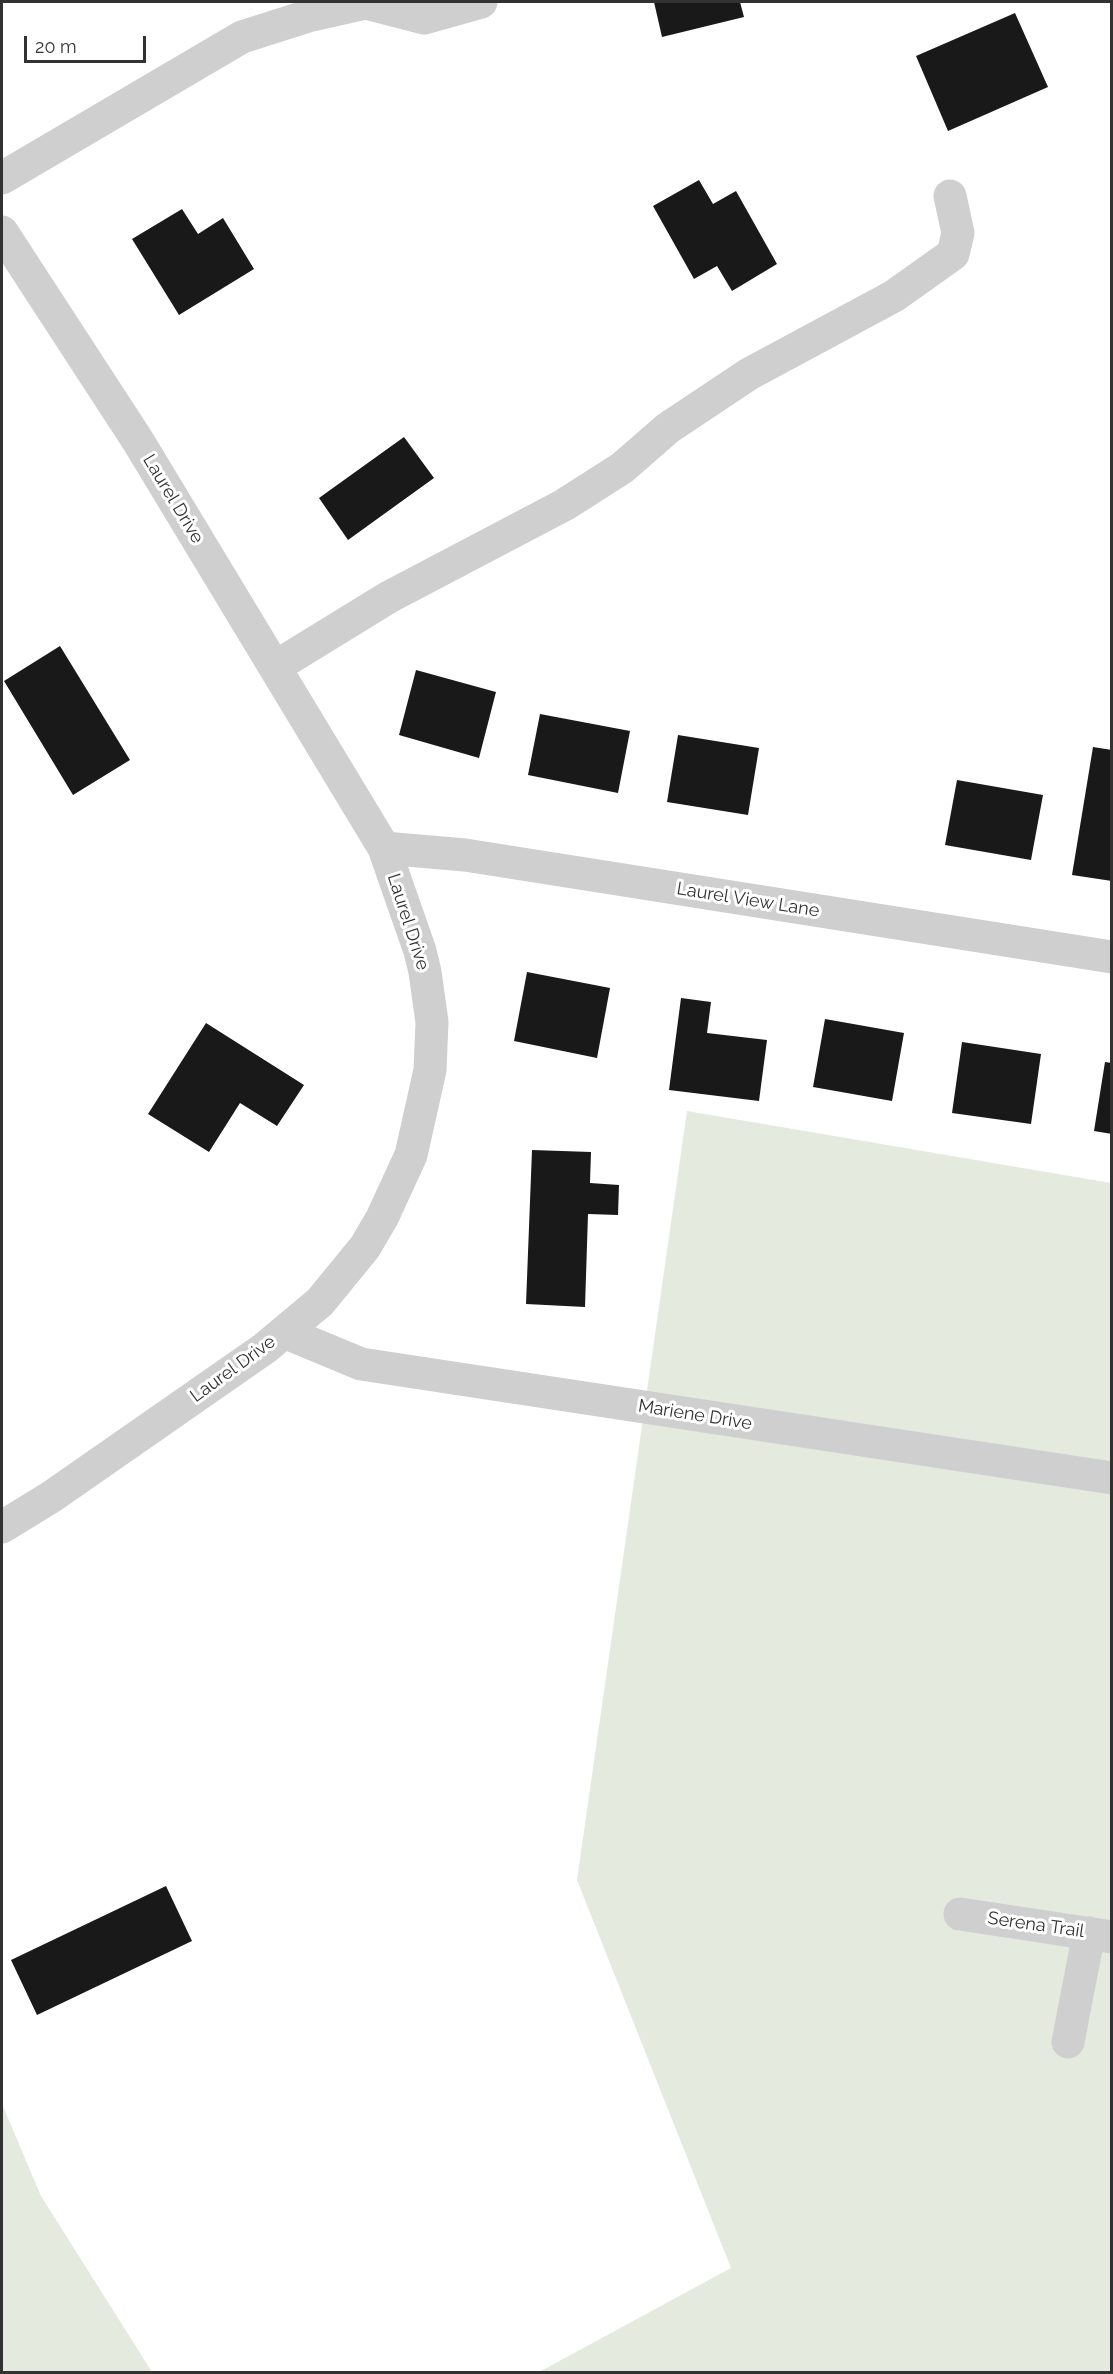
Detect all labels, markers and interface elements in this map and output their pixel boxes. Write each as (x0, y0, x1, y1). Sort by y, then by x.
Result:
scale bar (27, 24, 148, 62)
text: 20 m (35, 36, 77, 57)
street label: Laurel Drive (138, 451, 208, 547)
street label: Laurel Drive (382, 871, 434, 973)
street label: Laurel View Lane (675, 878, 821, 922)
street label: Laurel Drive (186, 1331, 280, 1407)
street label: Mariene Drive (637, 1395, 753, 1435)
street label: Serena Trail (986, 1908, 1086, 1942)

